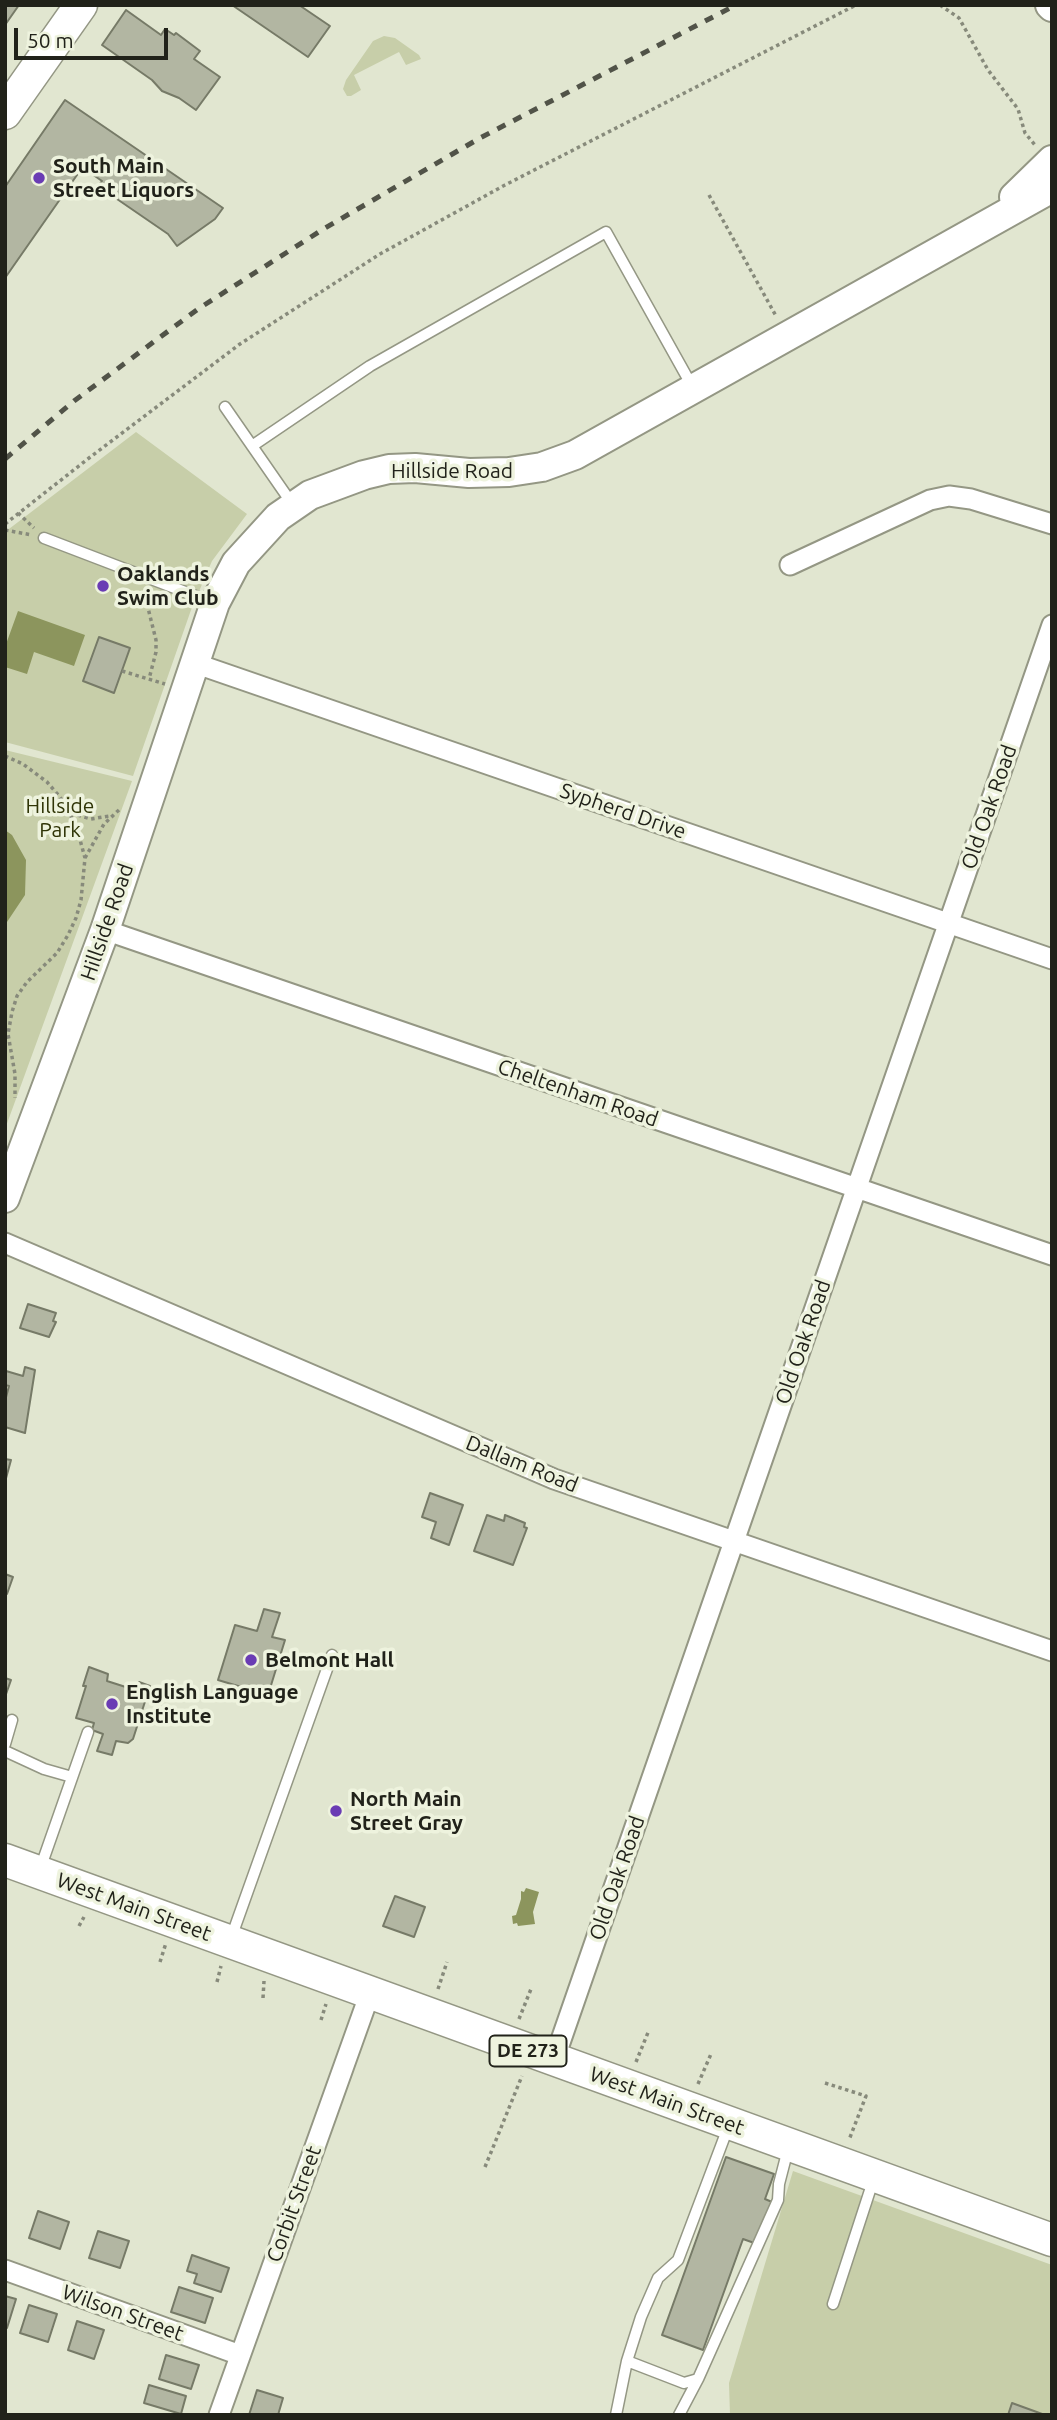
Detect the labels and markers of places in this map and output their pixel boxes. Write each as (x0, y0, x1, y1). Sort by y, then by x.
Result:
place label: South Main Street Liquors (53, 153, 194, 203)
marker: South Main Street Liquors (31, 170, 47, 186)
place label: Oaklands Swim Club (117, 561, 219, 611)
marker: Oaklands Swim Club (95, 578, 111, 594)
place label: Belmont Hall (265, 1647, 394, 1673)
marker: Belmont Hall (243, 1652, 259, 1668)
place label: English Language Institute (126, 1679, 298, 1729)
marker: English Language Institute (104, 1696, 120, 1712)
place label: North Main Street Gray (350, 1786, 463, 1836)
marker: North Main Street Gray (328, 1803, 344, 1819)

